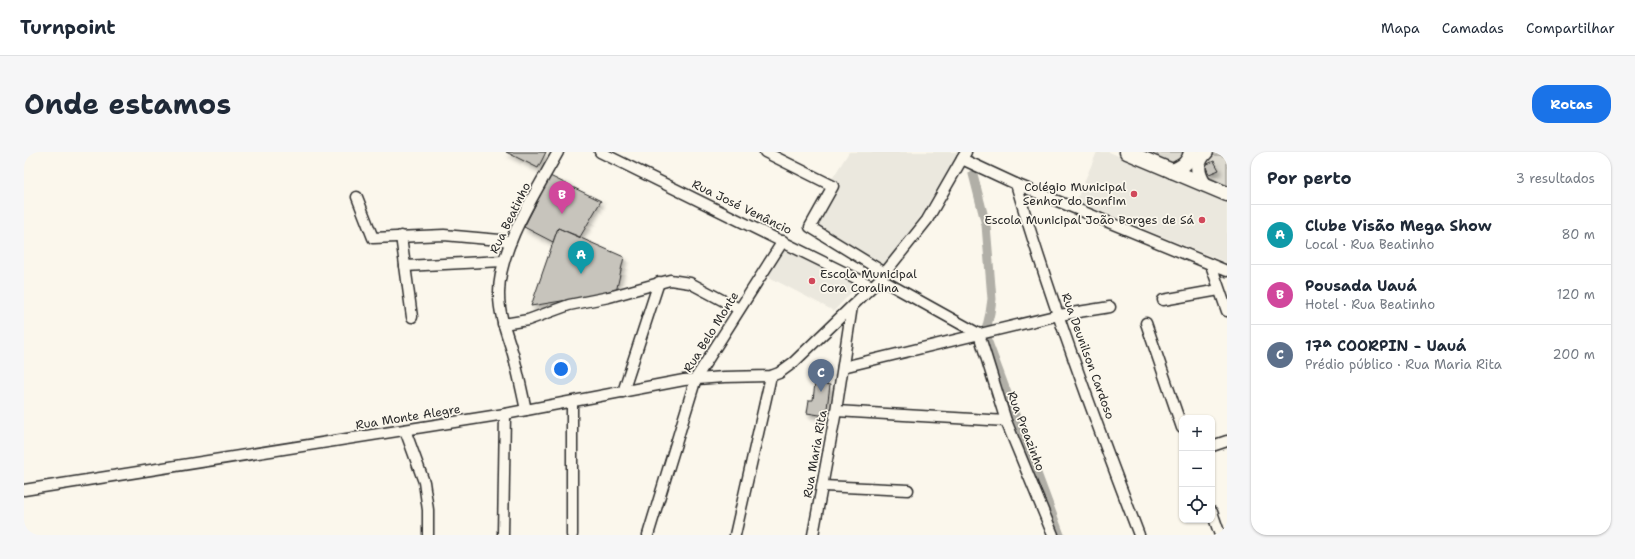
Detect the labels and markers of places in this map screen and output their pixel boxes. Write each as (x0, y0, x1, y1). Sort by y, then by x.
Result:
place label: Colégio Municipal Senhor do Bonfim (1023, 179, 1126, 209)
pin: B (549, 181, 575, 214)
marker: Colégio Municipal Senhor do Bonfim (1129, 189, 1139, 199)
place label: Escola Municipal João Borges de Sá (984, 212, 1195, 228)
marker: Escola Municipal João Borges de Sá (1197, 215, 1207, 225)
pin: A (568, 241, 594, 274)
place label: Escola Municipal Cora Coralina (820, 266, 917, 296)
marker: Escola Municipal Cora Coralina (807, 276, 817, 286)
pin: C (808, 359, 834, 392)

